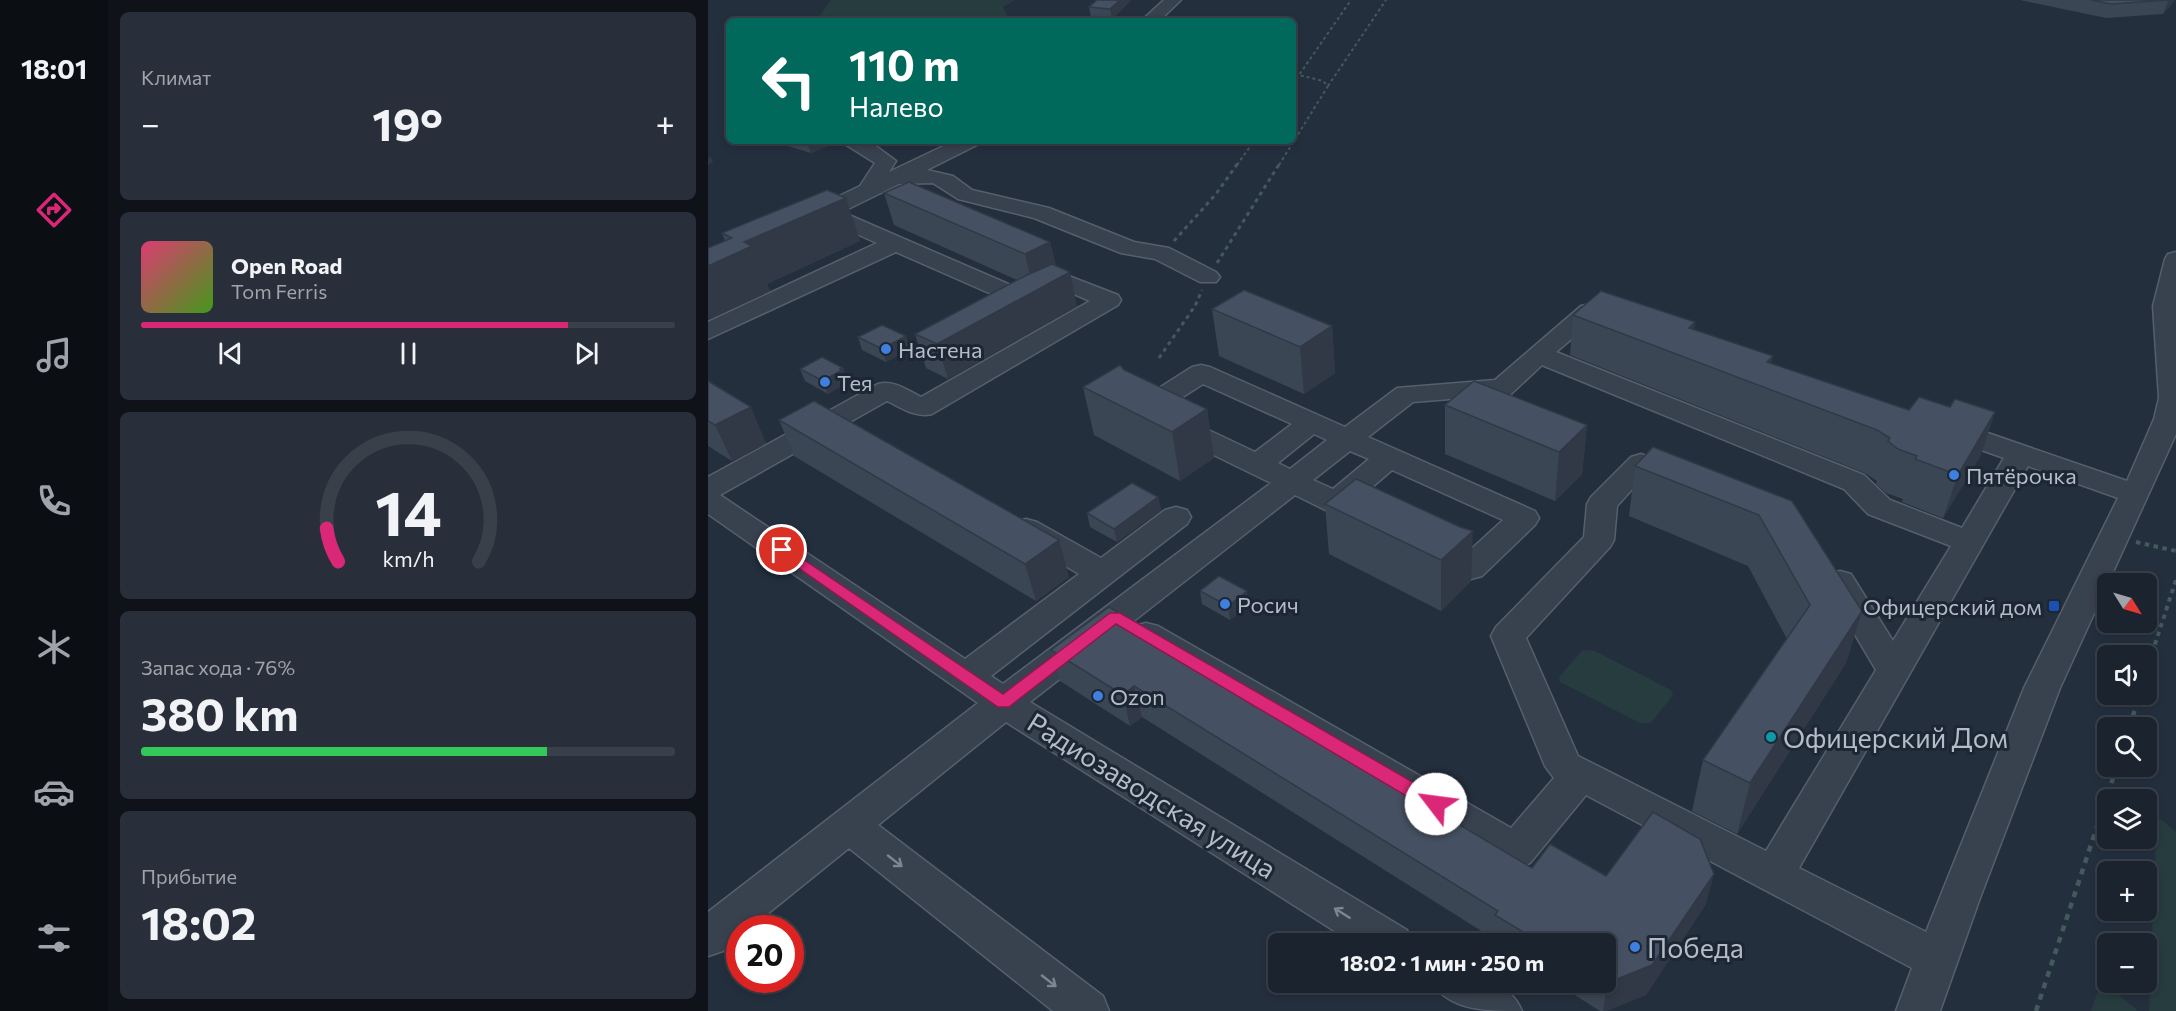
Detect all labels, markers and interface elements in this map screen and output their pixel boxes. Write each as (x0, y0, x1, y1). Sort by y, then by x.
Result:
text: 110 m (849, 38, 960, 90)
icon: left (750, 42, 828, 120)
text: 18:01 (21, 52, 87, 85)
text: Климат (141, 65, 211, 89)
text: Налево (849, 90, 944, 123)
text: 19° (372, 95, 443, 150)
text: − (141, 102, 160, 143)
text: + (656, 102, 675, 143)
icon: directions (33, 189, 75, 231)
text: Open Road (231, 252, 342, 279)
text: Tom Ferris (231, 279, 327, 303)
icon: music (33, 334, 75, 376)
place label: Настена (898, 336, 983, 363)
icon: previous (214, 337, 247, 370)
icon: pause (392, 337, 425, 370)
icon: next (570, 337, 603, 370)
marker: Настена (879, 342, 893, 356)
place label: Тея (837, 369, 873, 396)
marker: Тея (818, 375, 832, 389)
place label: Пятёрочка (1966, 462, 2077, 489)
marker: Пятёрочка (1947, 468, 1961, 482)
text: 14 (375, 474, 441, 550)
icon: phone (33, 480, 75, 522)
pin (756, 524, 807, 575)
icon: arrive (765, 533, 798, 566)
text: km/h (382, 546, 434, 572)
north arrow (2097, 573, 2157, 633)
map controls (2097, 573, 2157, 993)
place label: Росич (1237, 591, 1299, 618)
place label: Офицерский дом (1863, 593, 2042, 620)
marker: Росич (1218, 597, 1232, 611)
marker: Офицерский дом (2047, 599, 2061, 613)
icon: climate (33, 626, 75, 668)
button: sound (2097, 645, 2157, 705)
text: Запас хода · 76% (141, 655, 295, 679)
place label: Ozon (1110, 683, 1165, 710)
text: 380 km (141, 685, 299, 740)
marker: Ozon (1091, 689, 1105, 703)
street label: Радиозаводская улица (1022, 705, 1282, 885)
button: search (2097, 717, 2157, 777)
place label: Офицерский Дом (1783, 721, 2008, 754)
marker: Офицерский Дом (1764, 730, 1778, 744)
icon: car (33, 771, 75, 813)
position arrow (1404, 772, 1468, 836)
button: layers (2097, 789, 2157, 849)
one-way arrow (887, 855, 903, 868)
button: + (2097, 861, 2157, 921)
text: Прибытие (141, 864, 237, 888)
text: 18:02 (141, 894, 256, 949)
one-way arrow (1334, 906, 1351, 918)
speed limit sign: 20 (726, 915, 804, 993)
icon: filters (33, 917, 75, 959)
place label: Победа (1647, 931, 1744, 964)
button: − (2097, 933, 2157, 993)
marker: Победа (1628, 940, 1642, 954)
text: 18:02 · 1 мин · 250 m (1340, 949, 1544, 976)
one-way arrow (1041, 975, 1057, 988)

